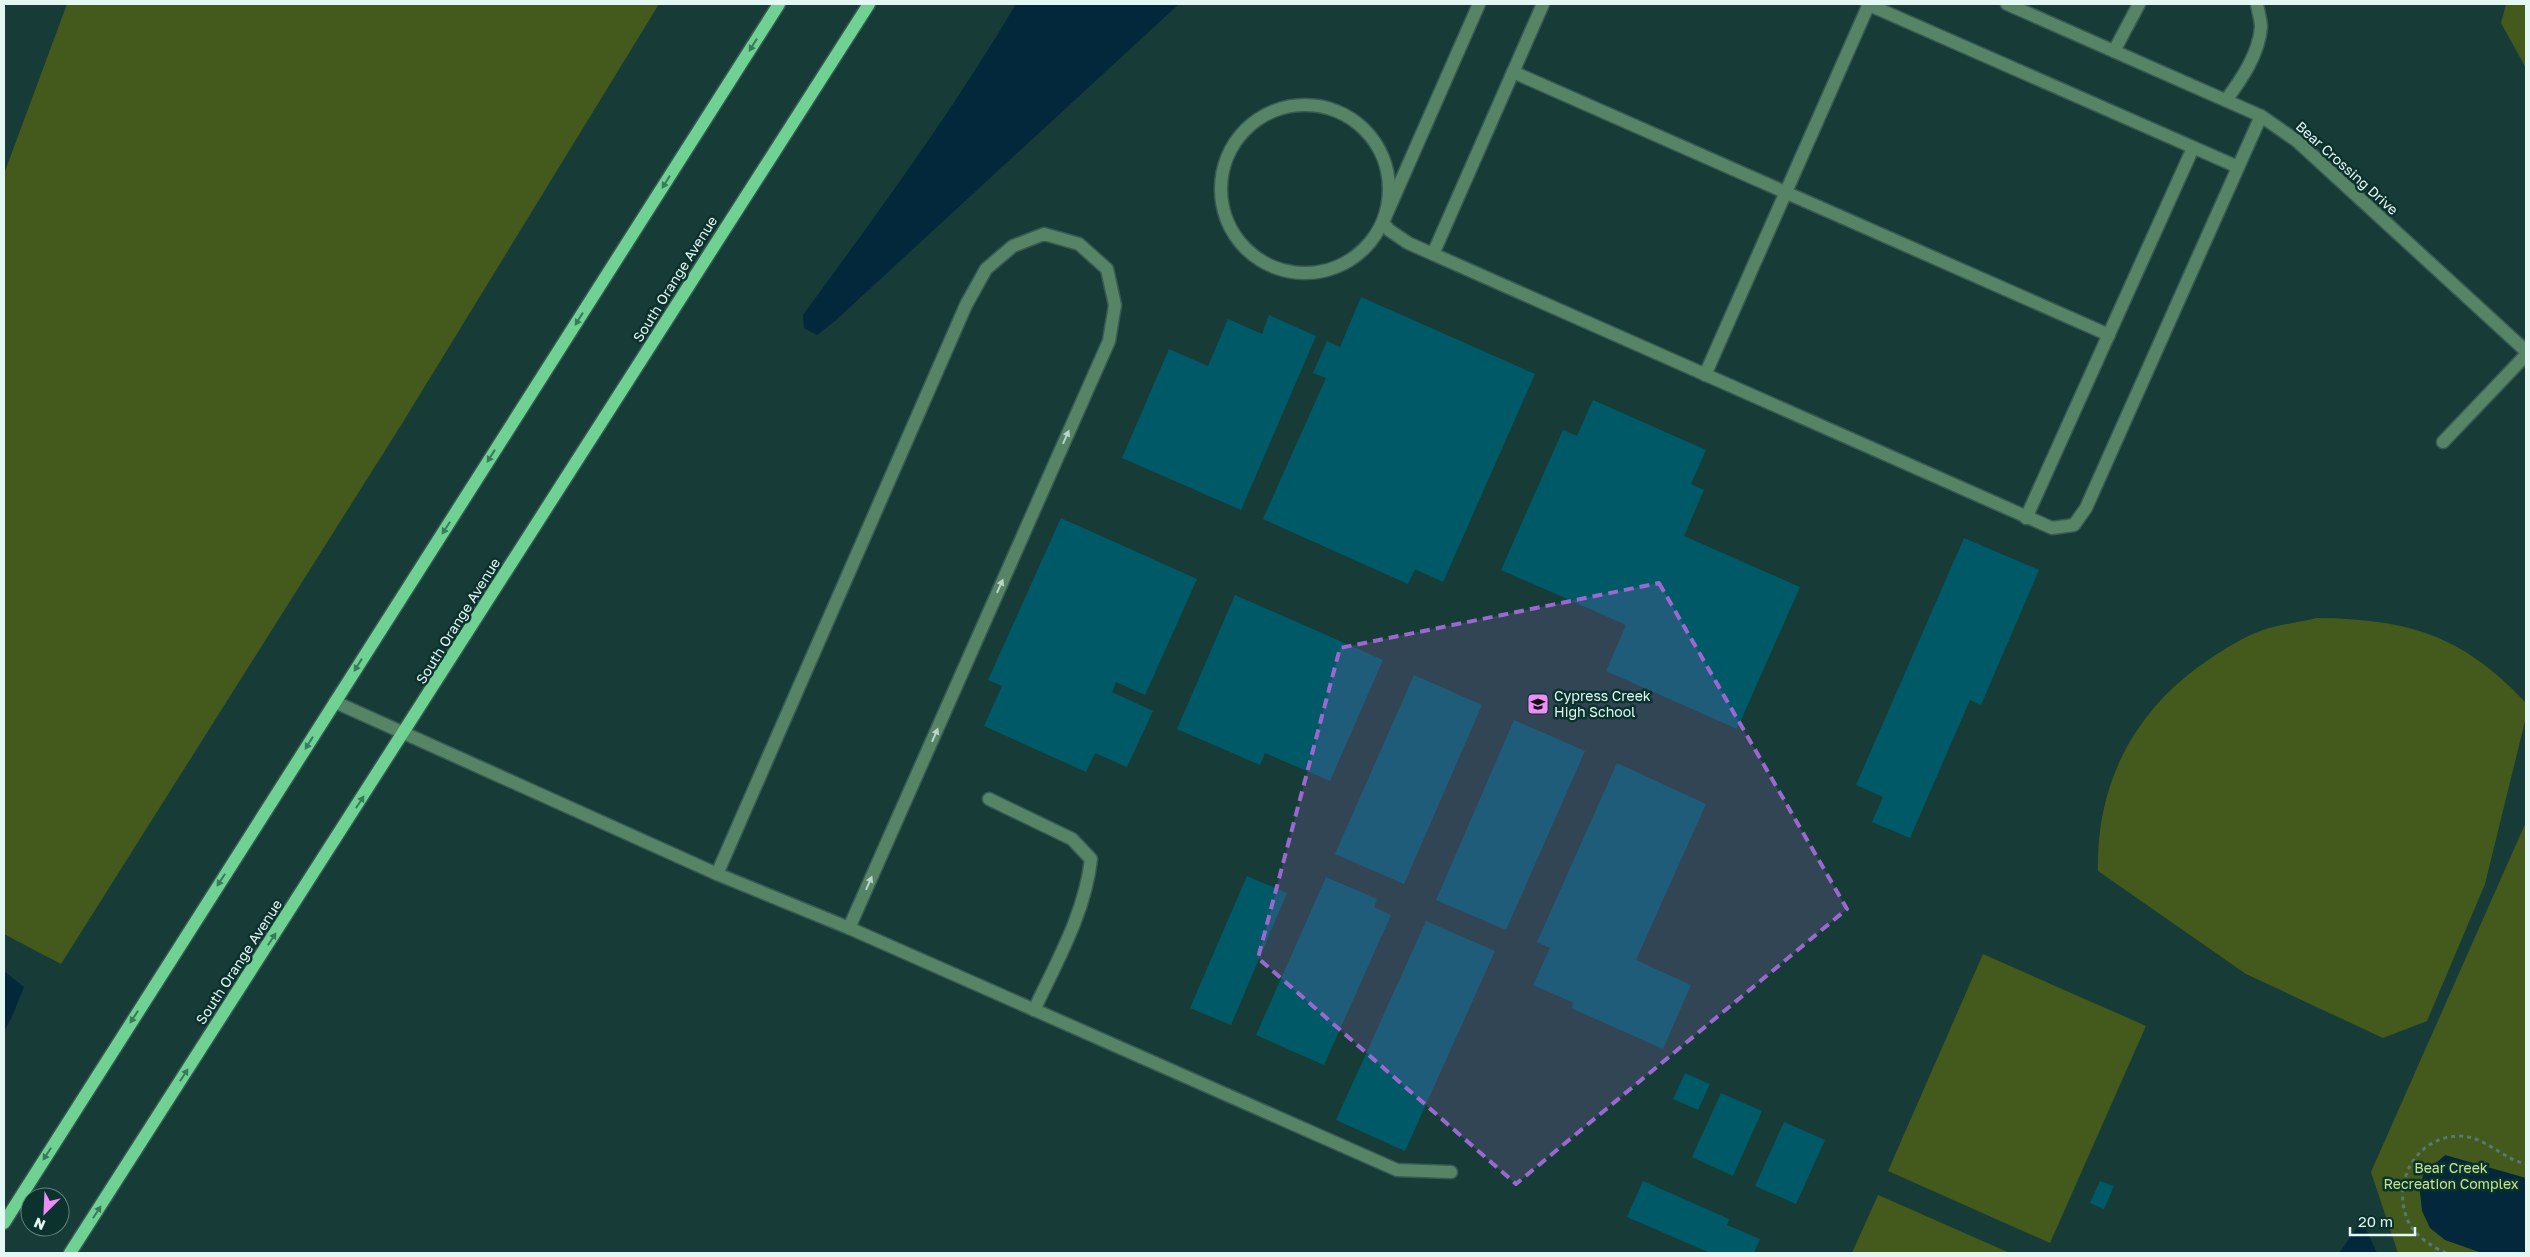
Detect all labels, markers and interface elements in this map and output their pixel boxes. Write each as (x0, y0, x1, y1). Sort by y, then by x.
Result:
one-way arrow (748, 38, 758, 51)
street label: Bear Crossing Drive (2293, 117, 2402, 218)
one-way arrow (661, 175, 671, 189)
street label: South Orange Avenue (629, 213, 720, 345)
one-way arrow (574, 312, 583, 326)
one-way arrow (1062, 430, 1070, 444)
one-way arrow (487, 450, 496, 463)
one-way arrow (441, 521, 451, 534)
street label: South Orange Avenue (412, 555, 503, 687)
one-way arrow (997, 579, 1005, 593)
one-way arrow (354, 658, 363, 671)
place label: Cypress Creek High School (1554, 687, 1651, 720)
school or university icon: Cypress Creek High School (1526, 692, 1550, 716)
one-way arrow (931, 728, 939, 742)
one-way arrow (304, 737, 313, 750)
one-way arrow (355, 795, 365, 809)
one-way arrow (217, 874, 226, 887)
one-way arrow (865, 876, 873, 890)
street label: South Orange Avenue (192, 896, 285, 1027)
one-way arrow (267, 932, 277, 945)
one-way arrow (129, 1011, 139, 1024)
one-way arrow (180, 1069, 189, 1082)
one-way arrow (42, 1148, 51, 1161)
park label: Bear Creek Recreation Complex (2383, 1159, 2519, 1192)
north arrow (20, 1187, 70, 1237)
scale bar (2350, 1204, 2415, 1236)
one-way arrow (92, 1206, 101, 1219)
text: 20 m (2358, 1212, 2393, 1230)
text: N (31, 1214, 48, 1234)

